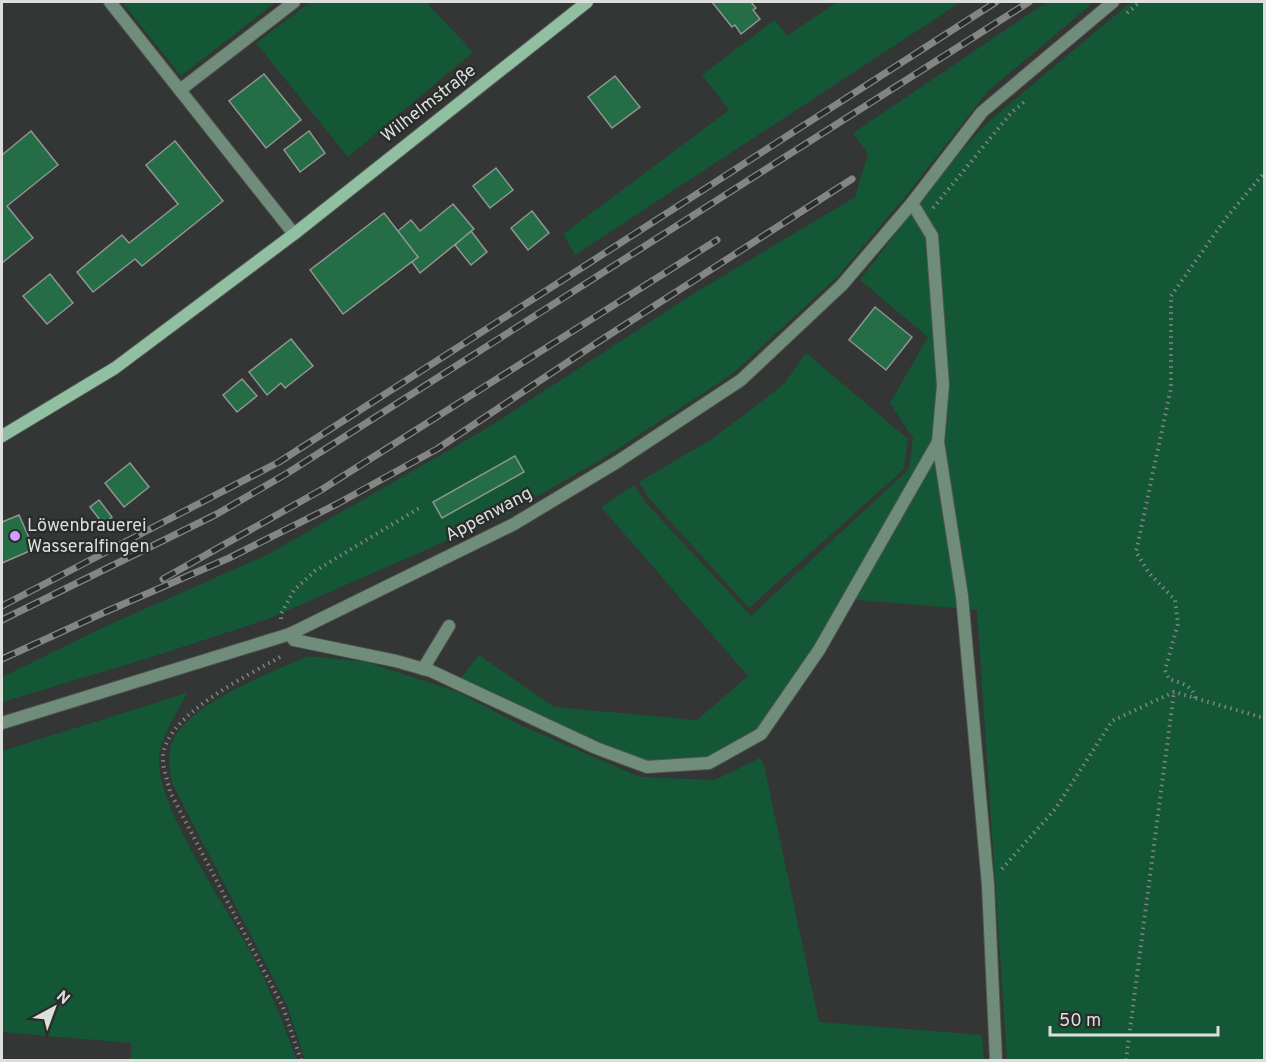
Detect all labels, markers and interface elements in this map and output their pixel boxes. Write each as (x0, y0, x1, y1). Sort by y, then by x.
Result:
street label: Wilhelmstraße (377, 60, 481, 148)
street label: Appenwang (441, 482, 537, 548)
place label: Löwenbrauerei Wasseralfingen (27, 515, 150, 559)
marker: Löwenbrauerei Wasseralfingen (8, 529, 22, 543)
north arrow (24, 978, 84, 1038)
text: N (52, 987, 73, 1010)
scale bar (1050, 999, 1218, 1037)
text: 50 m (1059, 1010, 1101, 1033)

